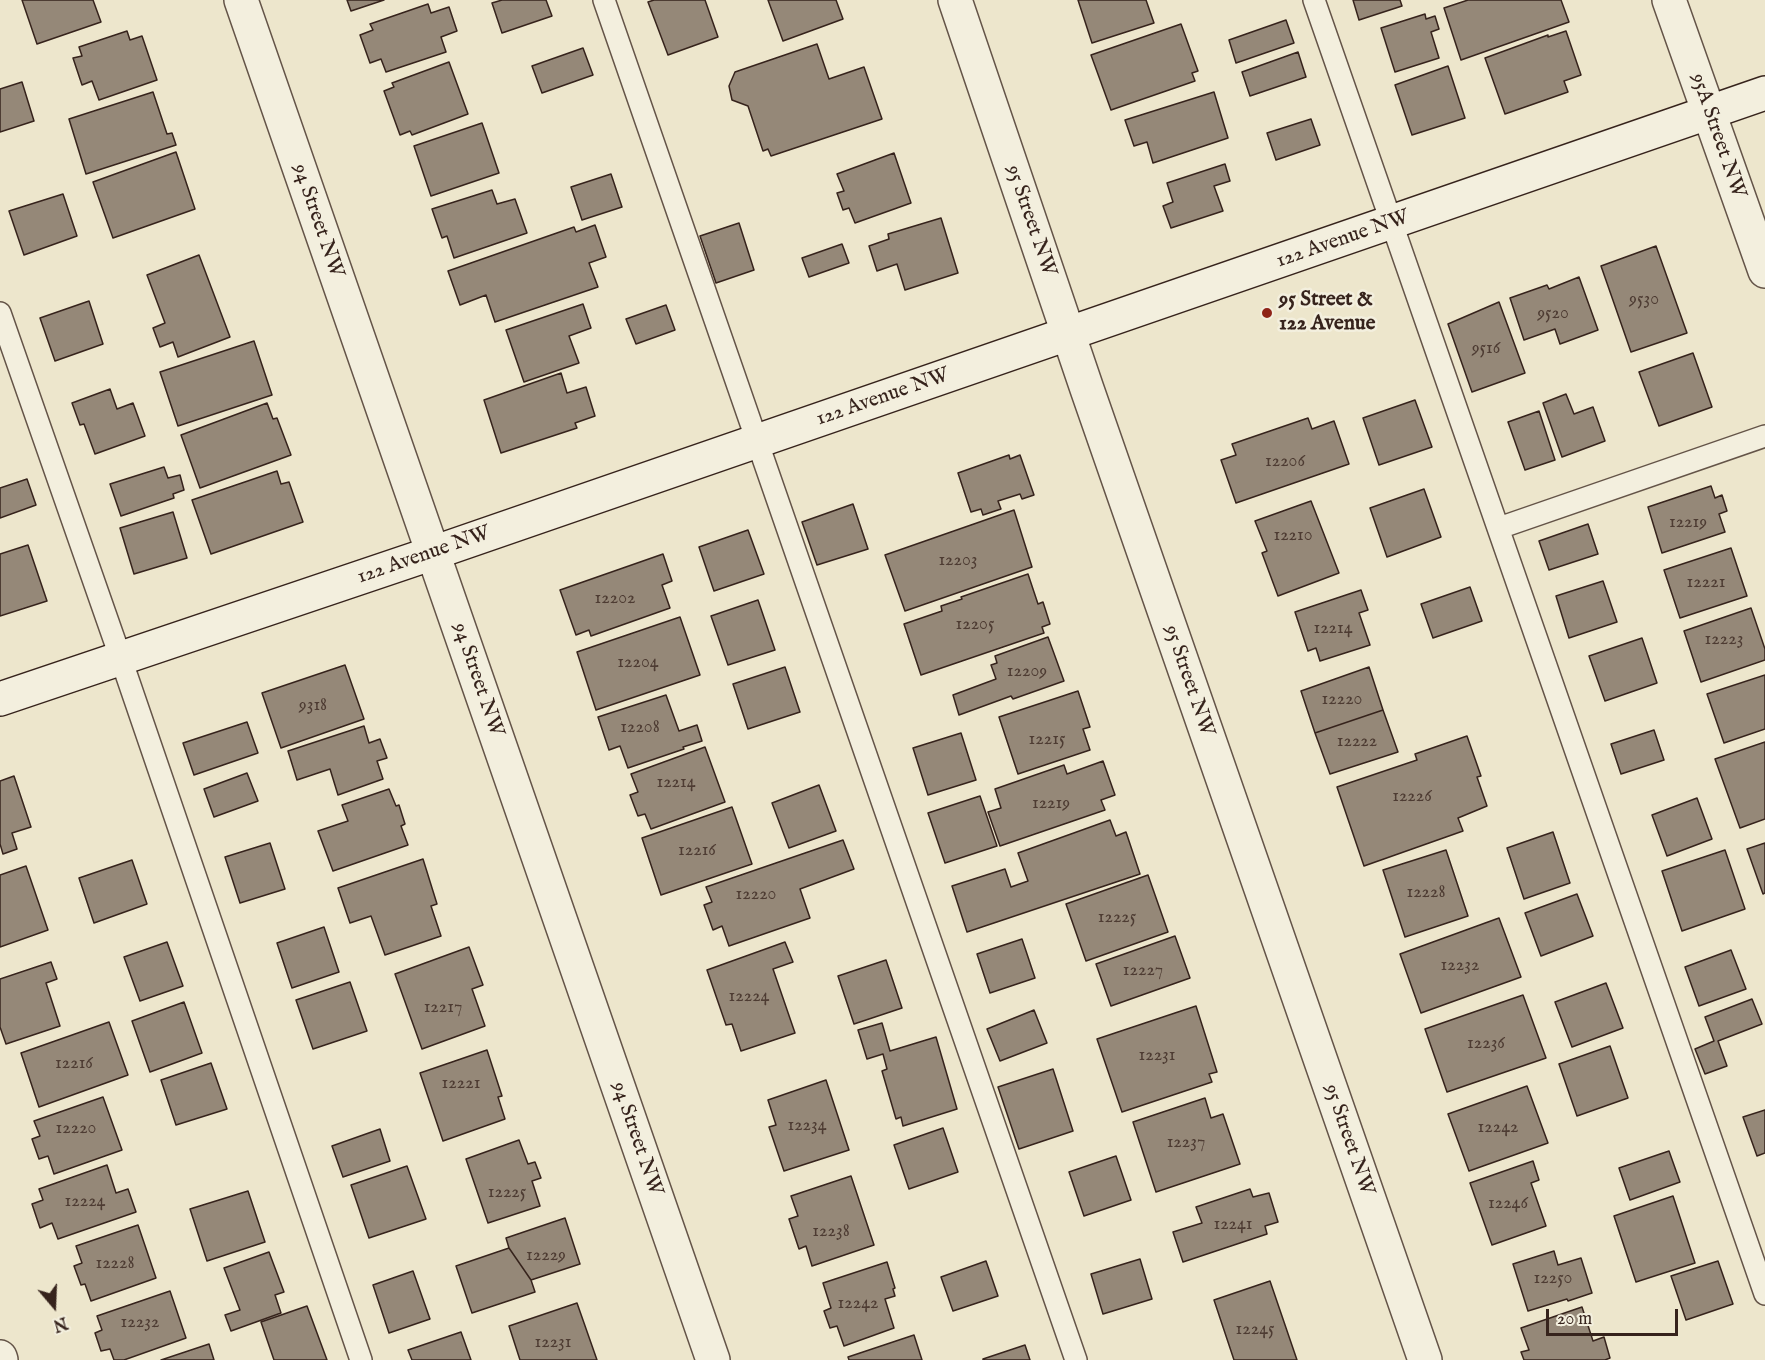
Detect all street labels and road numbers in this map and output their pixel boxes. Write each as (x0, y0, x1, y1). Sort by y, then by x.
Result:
street label: 95A Street NW (1684, 70, 1750, 202)
street label: 94 Street NW (286, 161, 348, 281)
street label: 95 Street NW (999, 162, 1061, 280)
street label: 122 Avenue NW (1273, 205, 1413, 275)
street label: 122 Avenue NW (813, 363, 953, 433)
street label: 122 Avenue NW (354, 521, 494, 591)
street label: 94 Street NW (446, 620, 508, 740)
street label: 95 Street NW (1157, 622, 1219, 740)
street label: 94 Street NW (605, 1079, 667, 1199)
street label: 95 Street NW (1317, 1081, 1379, 1199)

